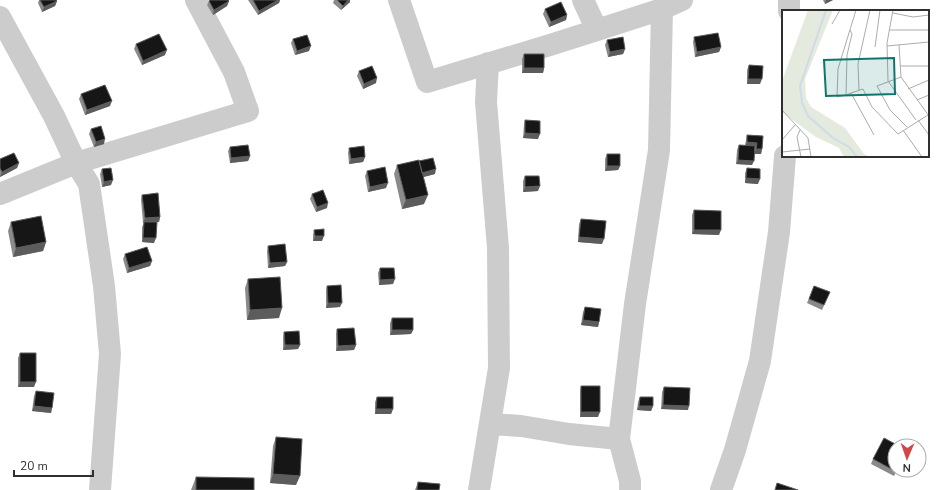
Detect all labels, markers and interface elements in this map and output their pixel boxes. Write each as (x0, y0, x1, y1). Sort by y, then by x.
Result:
inset map (782, 10, 929, 157)
north arrow (887, 438, 927, 478)
scale bar (14, 452, 93, 478)
text: 20 m (20, 458, 48, 474)
text: N (902, 460, 911, 475)

